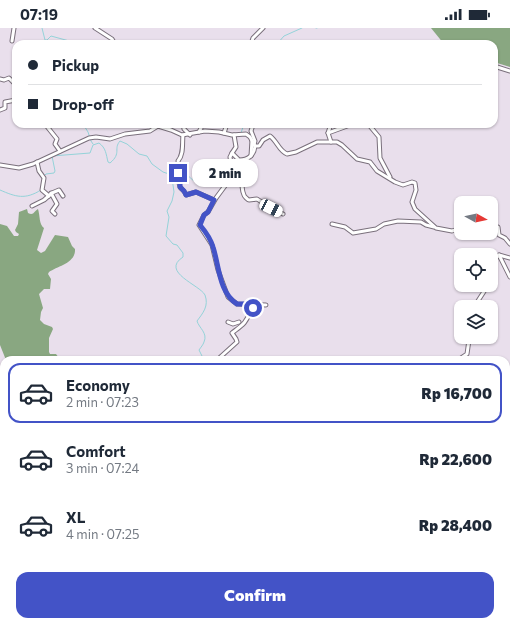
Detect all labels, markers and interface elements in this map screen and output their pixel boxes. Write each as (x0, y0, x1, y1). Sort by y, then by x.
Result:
text: 07:19 (20, 5, 58, 23)
text: Pickup (52, 56, 99, 74)
text: Drop-off (52, 95, 114, 113)
callout: 2 min (192, 159, 258, 187)
route end (169, 164, 187, 182)
text: 2 min (209, 165, 241, 181)
north arrow (454, 196, 498, 240)
map controls (454, 196, 498, 344)
car (258, 197, 284, 219)
button: locate (454, 248, 498, 292)
route start (244, 299, 262, 317)
button: layers (454, 300, 498, 344)
icon: car (18, 375, 54, 411)
text: Economy (66, 376, 130, 394)
text: Rp 16,700 (421, 384, 492, 402)
text: 2 min · 07:23 (66, 394, 139, 410)
icon: car (18, 441, 54, 477)
text: Comfort (66, 442, 126, 460)
text: Rp 22,600 (419, 450, 492, 468)
text: 3 min · 07:24 (66, 460, 139, 476)
icon: car (18, 507, 54, 543)
text: XL (66, 508, 85, 526)
text: Rp 28,400 (419, 516, 492, 534)
text: 4 min · 07:25 (66, 526, 140, 542)
button: Confirm (16, 572, 494, 618)

